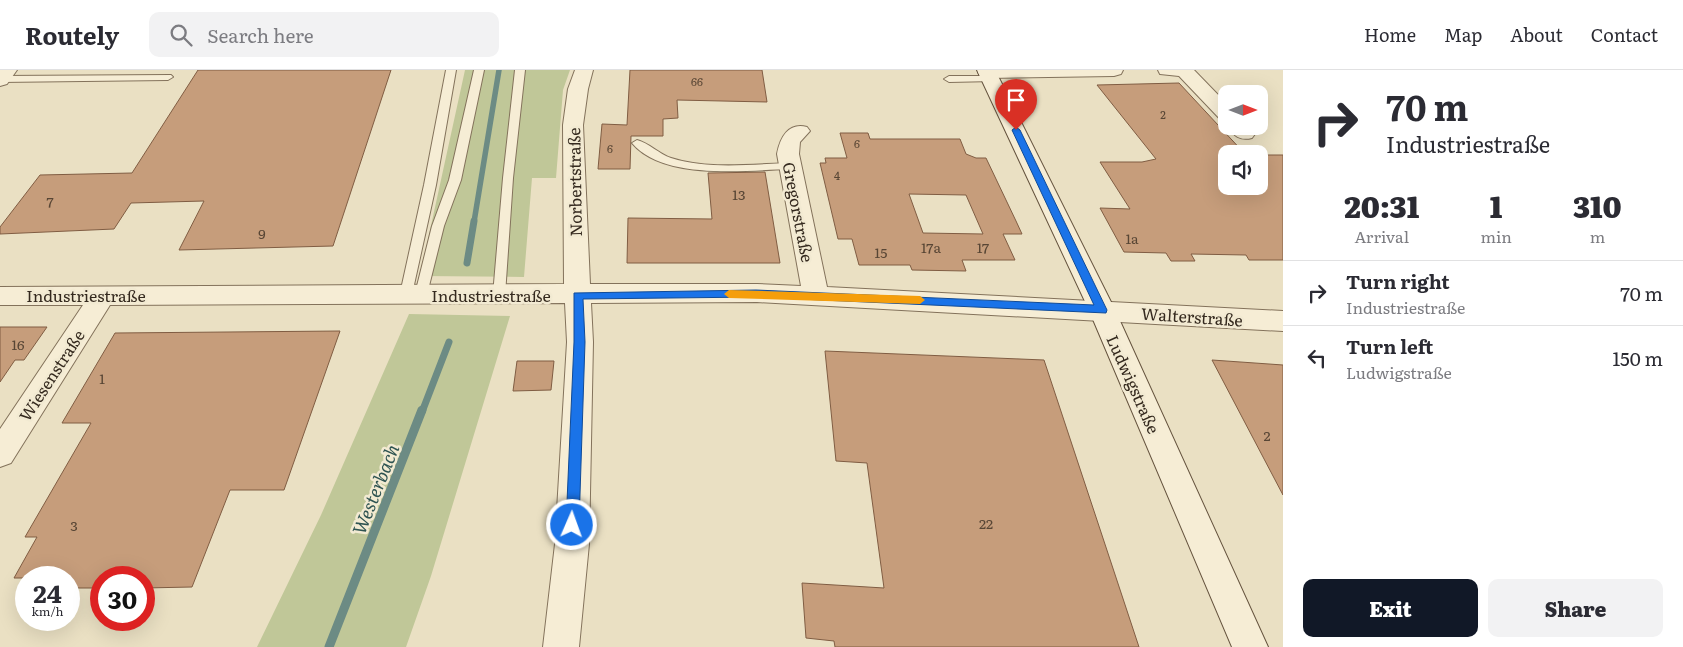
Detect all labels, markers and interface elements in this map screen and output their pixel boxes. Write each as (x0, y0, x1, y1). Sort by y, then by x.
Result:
search box (149, 12, 499, 57)
text: Routely (25, 17, 119, 52)
icon: search (167, 21, 195, 49)
text: Search here (207, 21, 314, 49)
text: Home (1364, 21, 1416, 48)
text: Map (1444, 21, 1482, 48)
text: About (1510, 21, 1563, 48)
text: Contact (1591, 21, 1658, 48)
house number: 66 (691, 73, 703, 89)
pin (995, 79, 1037, 130)
text: 70 m (1386, 80, 1468, 132)
north arrow (1218, 85, 1268, 135)
map controls (1218, 85, 1268, 195)
icon: arrive (1002, 86, 1030, 114)
icon: right (1303, 90, 1368, 155)
house number: 2 (1160, 106, 1166, 122)
street label: Norbertstraße (561, 127, 587, 237)
text: Industriestraße (1386, 127, 1550, 160)
house number: 6 (854, 135, 860, 151)
house number: 6 (607, 140, 613, 156)
button: sound (1218, 145, 1268, 195)
street label: Gregorstraße (778, 160, 820, 264)
house number: 4 (834, 167, 840, 183)
text: 20:31 (1344, 183, 1419, 227)
text: 1 (1490, 183, 1502, 227)
text: 310 (1573, 183, 1622, 227)
house number: 13 (732, 184, 746, 204)
house number: 7 (46, 191, 54, 211)
house number: 9 (258, 223, 266, 243)
text: Arrival (1354, 224, 1409, 248)
text: min (1480, 224, 1512, 248)
text: m (1590, 224, 1605, 248)
house number: 1a (1125, 228, 1139, 248)
house number: 17a (921, 237, 941, 257)
house number: 17 (977, 237, 989, 257)
house number: 15 (875, 242, 887, 262)
text: Turn right (1346, 267, 1450, 295)
icon: right (1303, 279, 1331, 307)
text: 70 m (1620, 279, 1663, 307)
street label: Industriestraße (26, 283, 146, 307)
street label: Industriestraße (431, 283, 551, 307)
text: Industriestraße (1346, 295, 1465, 319)
street label: Walterstraße (1140, 300, 1244, 332)
street label: Wiesenstraße (12, 324, 90, 426)
street label: Ludwigstraße (1102, 331, 1166, 437)
text: Turn left (1346, 332, 1433, 360)
house number: 16 (11, 334, 25, 354)
icon: left (1303, 344, 1331, 372)
text: 150 m (1612, 344, 1663, 372)
text: Ludwigstraße (1346, 360, 1452, 384)
house number: 1 (99, 368, 105, 388)
house number: 2 (1263, 425, 1271, 445)
water label: Westerbach (345, 439, 406, 538)
position arrow (545, 498, 597, 550)
house number: 22 (979, 513, 993, 533)
house number: 3 (70, 515, 78, 535)
speed limit sign: 30 (90, 566, 155, 631)
text: 24 (33, 574, 62, 611)
button: Exit (1303, 579, 1478, 637)
button: Share (1488, 579, 1663, 637)
text: km/h (32, 602, 63, 620)

